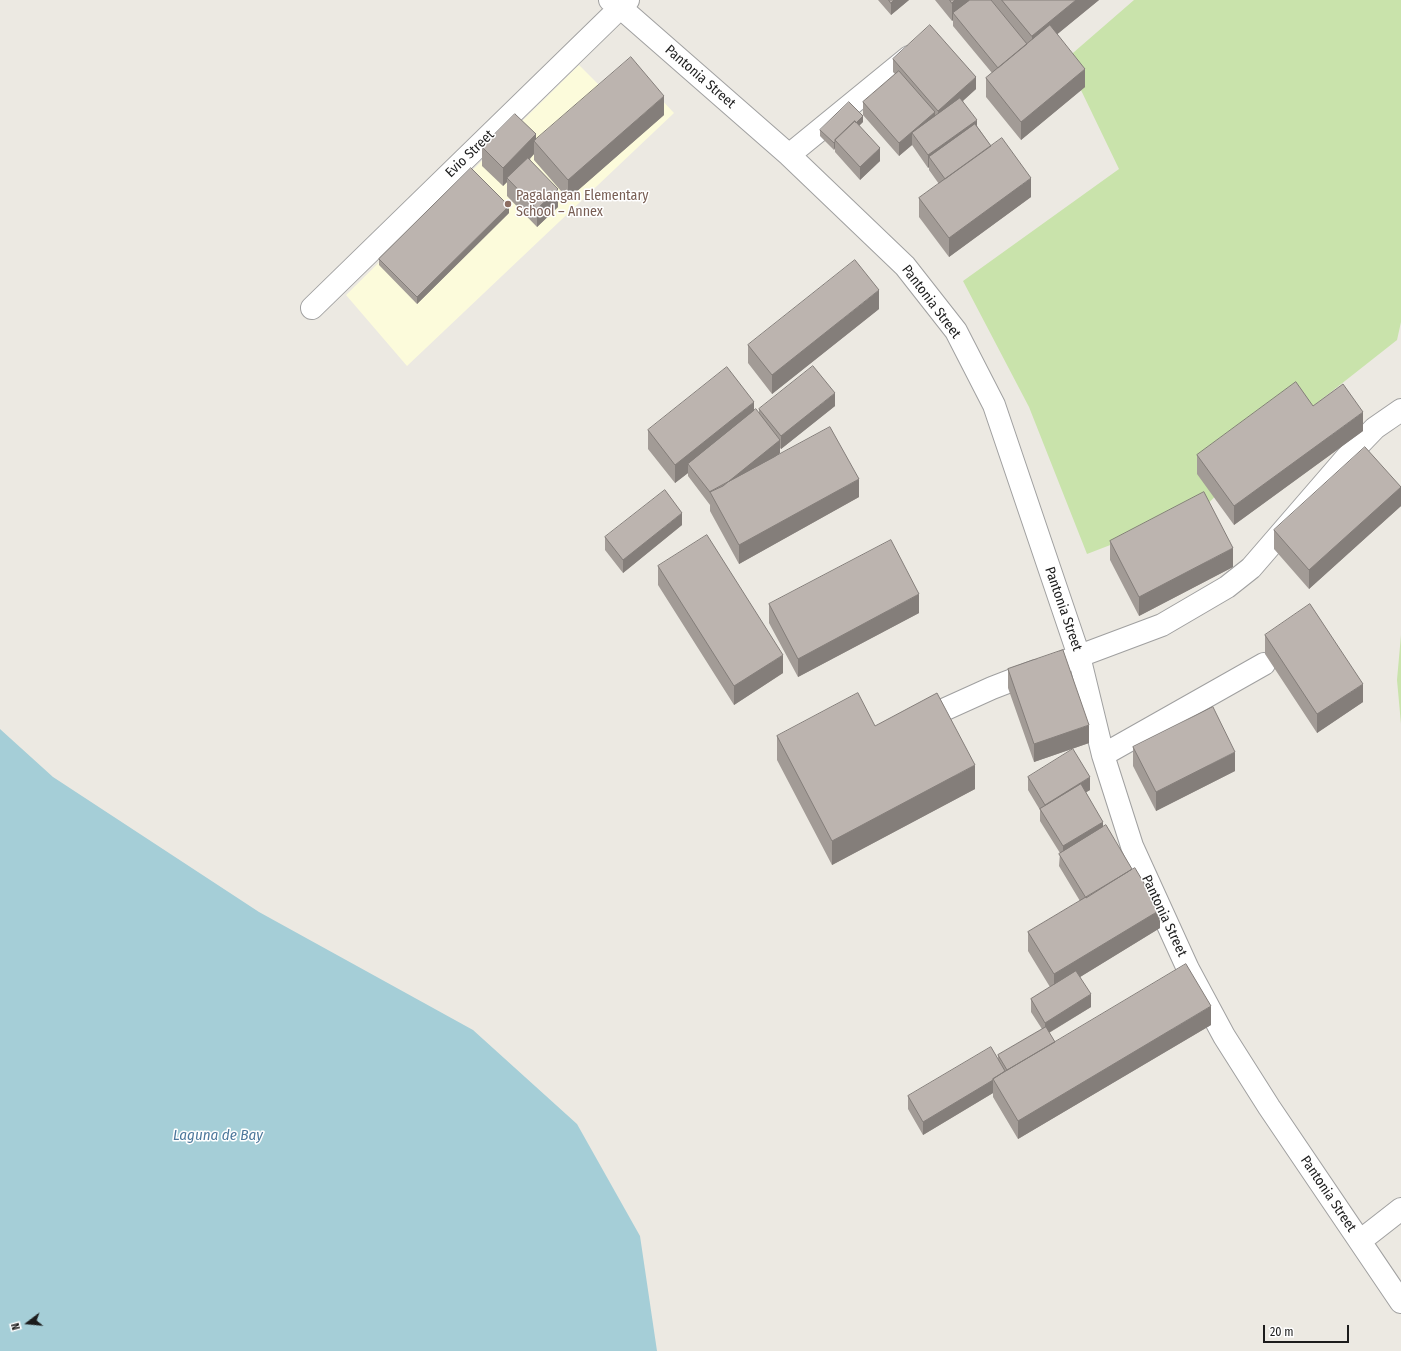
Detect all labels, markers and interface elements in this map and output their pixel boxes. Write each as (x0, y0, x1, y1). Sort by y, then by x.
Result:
street label: Pantonia Street (661, 42, 739, 112)
street label: Evio Street (442, 127, 498, 181)
place label: Pagalangan Elementary School – Annex (516, 188, 649, 220)
marker: Pagalangan Elementary School – Annex (503, 199, 513, 209)
street label: Pantonia Street (898, 262, 964, 342)
street label: Pantonia Street (1041, 565, 1085, 653)
street label: Pantonia Street (1138, 873, 1190, 959)
water label: Laguna de Bay (173, 1127, 263, 1145)
street label: Pantonia Street (1296, 1153, 1360, 1235)
north arrow (8, 1303, 48, 1343)
scale bar (1265, 1317, 1351, 1343)
text: N (9, 1321, 23, 1331)
text: 20 m (1270, 1325, 1294, 1339)

